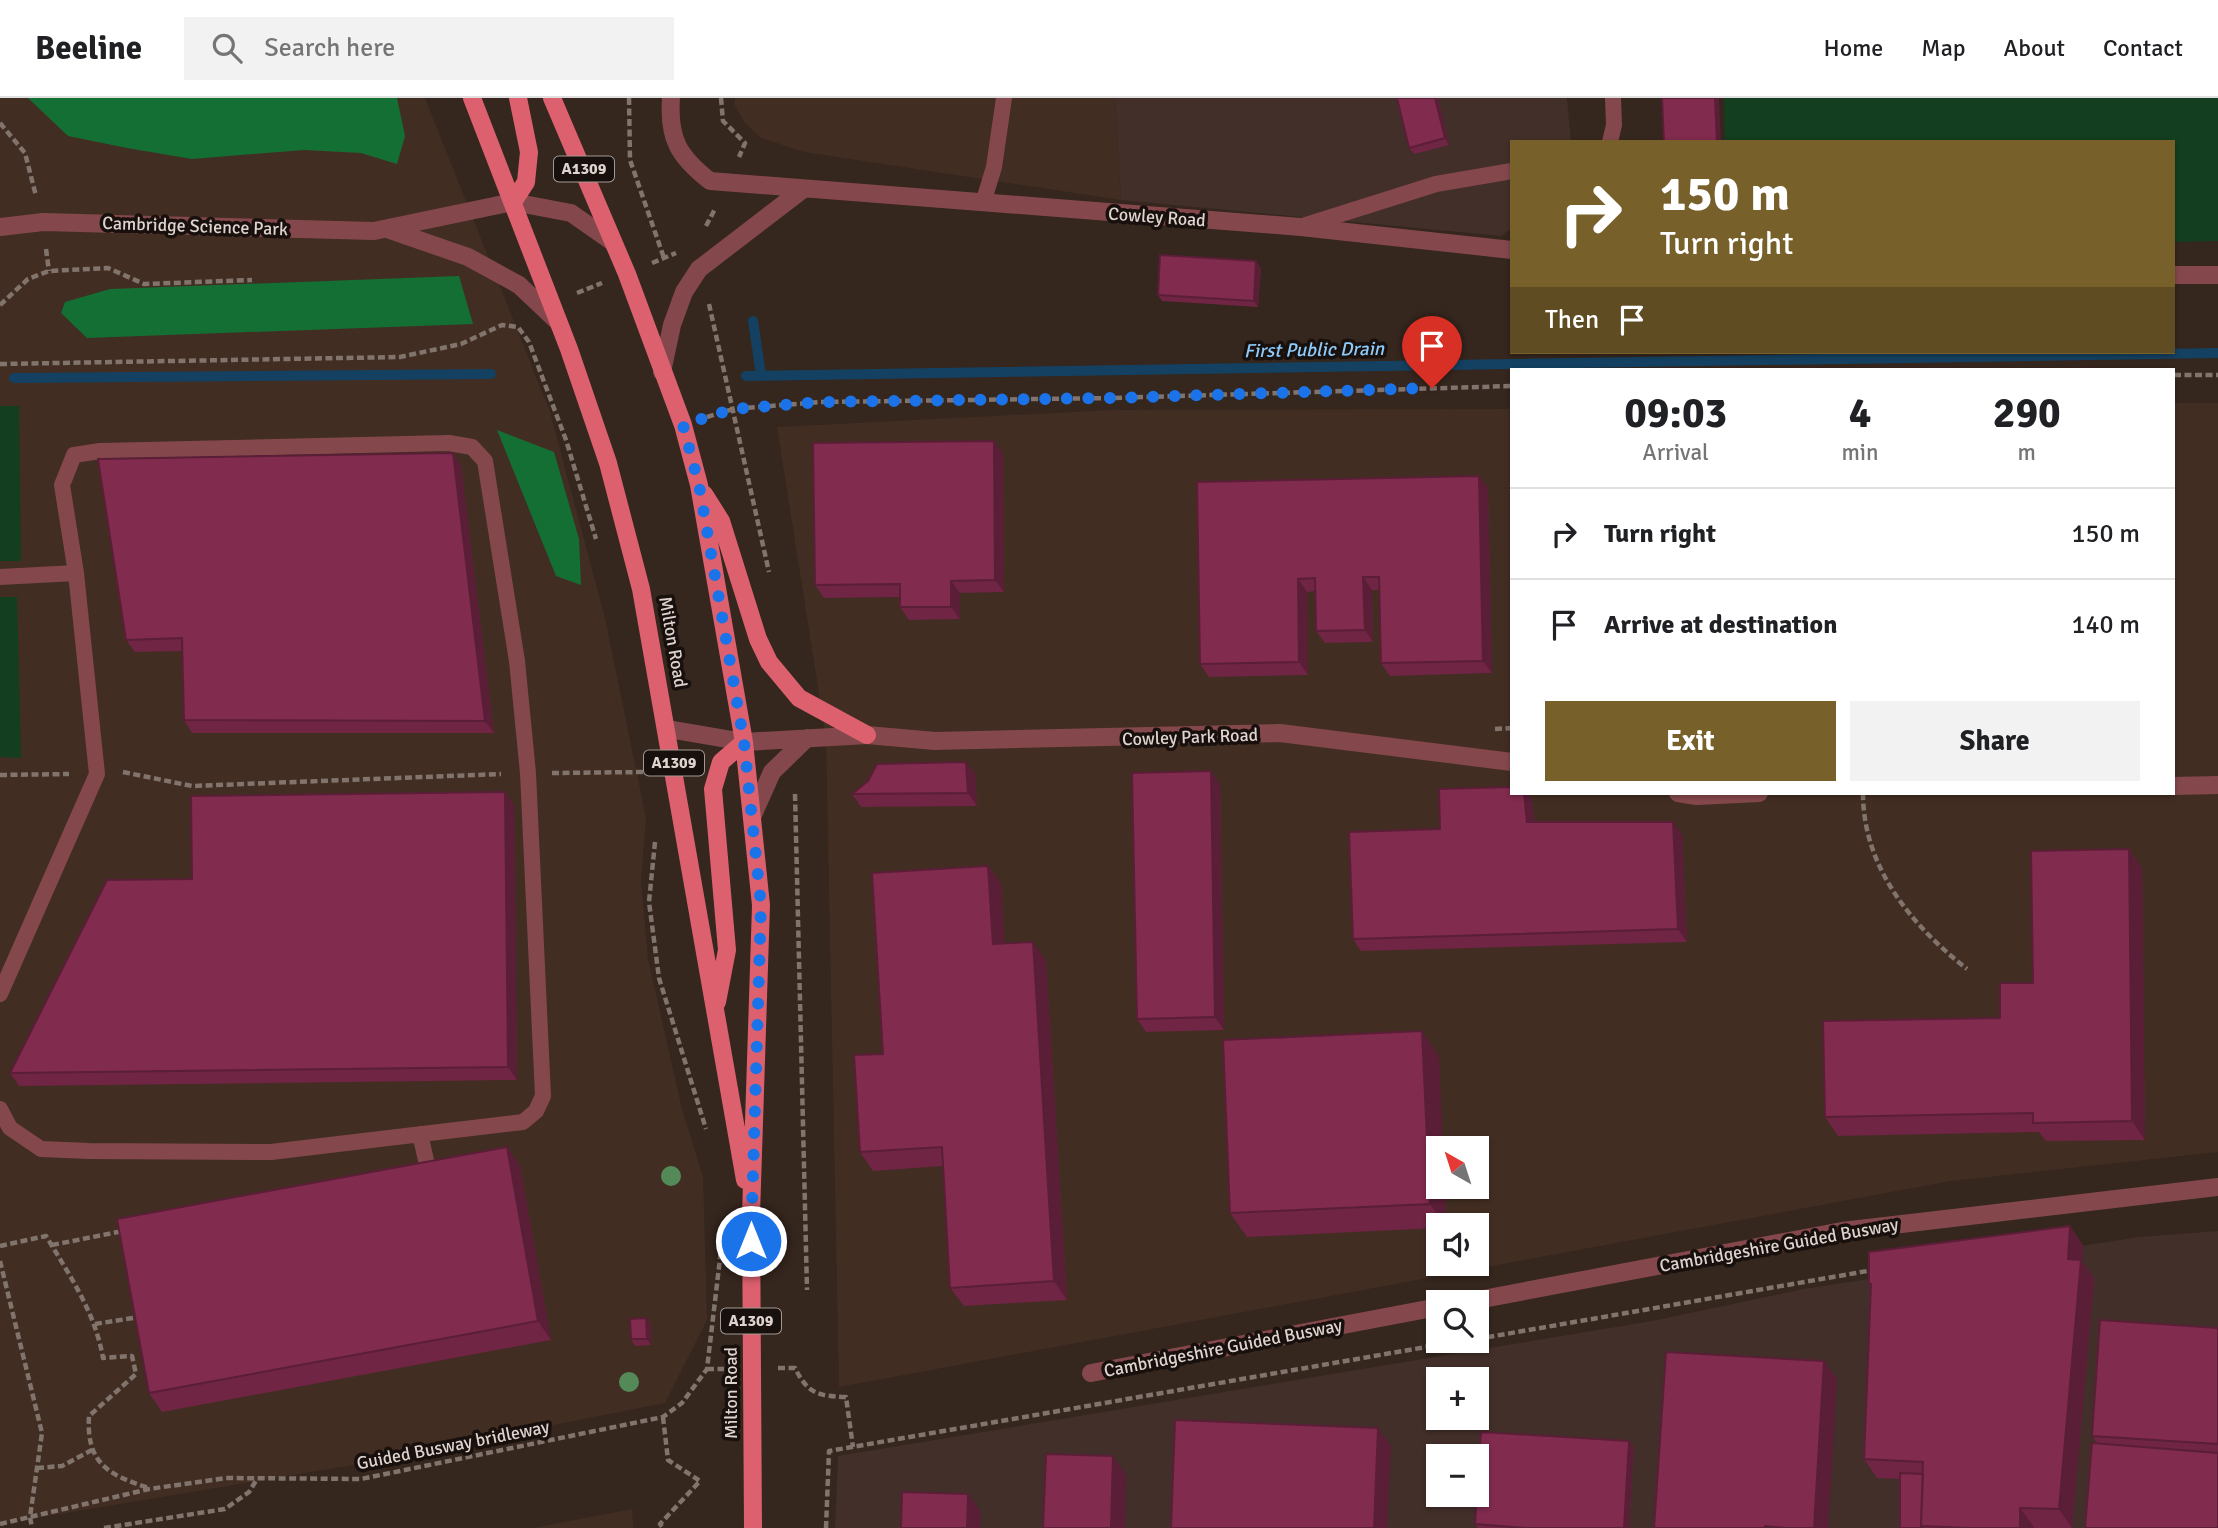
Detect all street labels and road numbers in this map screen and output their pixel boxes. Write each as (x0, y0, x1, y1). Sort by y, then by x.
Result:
road number: A1309 (554, 156, 614, 181)
street label: Cowley Road (1107, 203, 1207, 231)
street label: Cambridge Science Park (102, 212, 288, 240)
street label: Milton Road (654, 595, 692, 689)
street label: Cowley Park Road (1122, 724, 1258, 750)
road number: A1309 (644, 750, 704, 776)
street label: Cambridgeshire Guided Busway (1658, 1213, 1901, 1277)
road number: A1309 (721, 1308, 781, 1334)
street label: Cambridgeshire Guided Busway (1102, 1314, 1345, 1382)
street label: Milton Road (720, 1347, 742, 1439)
street label: Guided Busway bridleway (355, 1415, 552, 1474)

